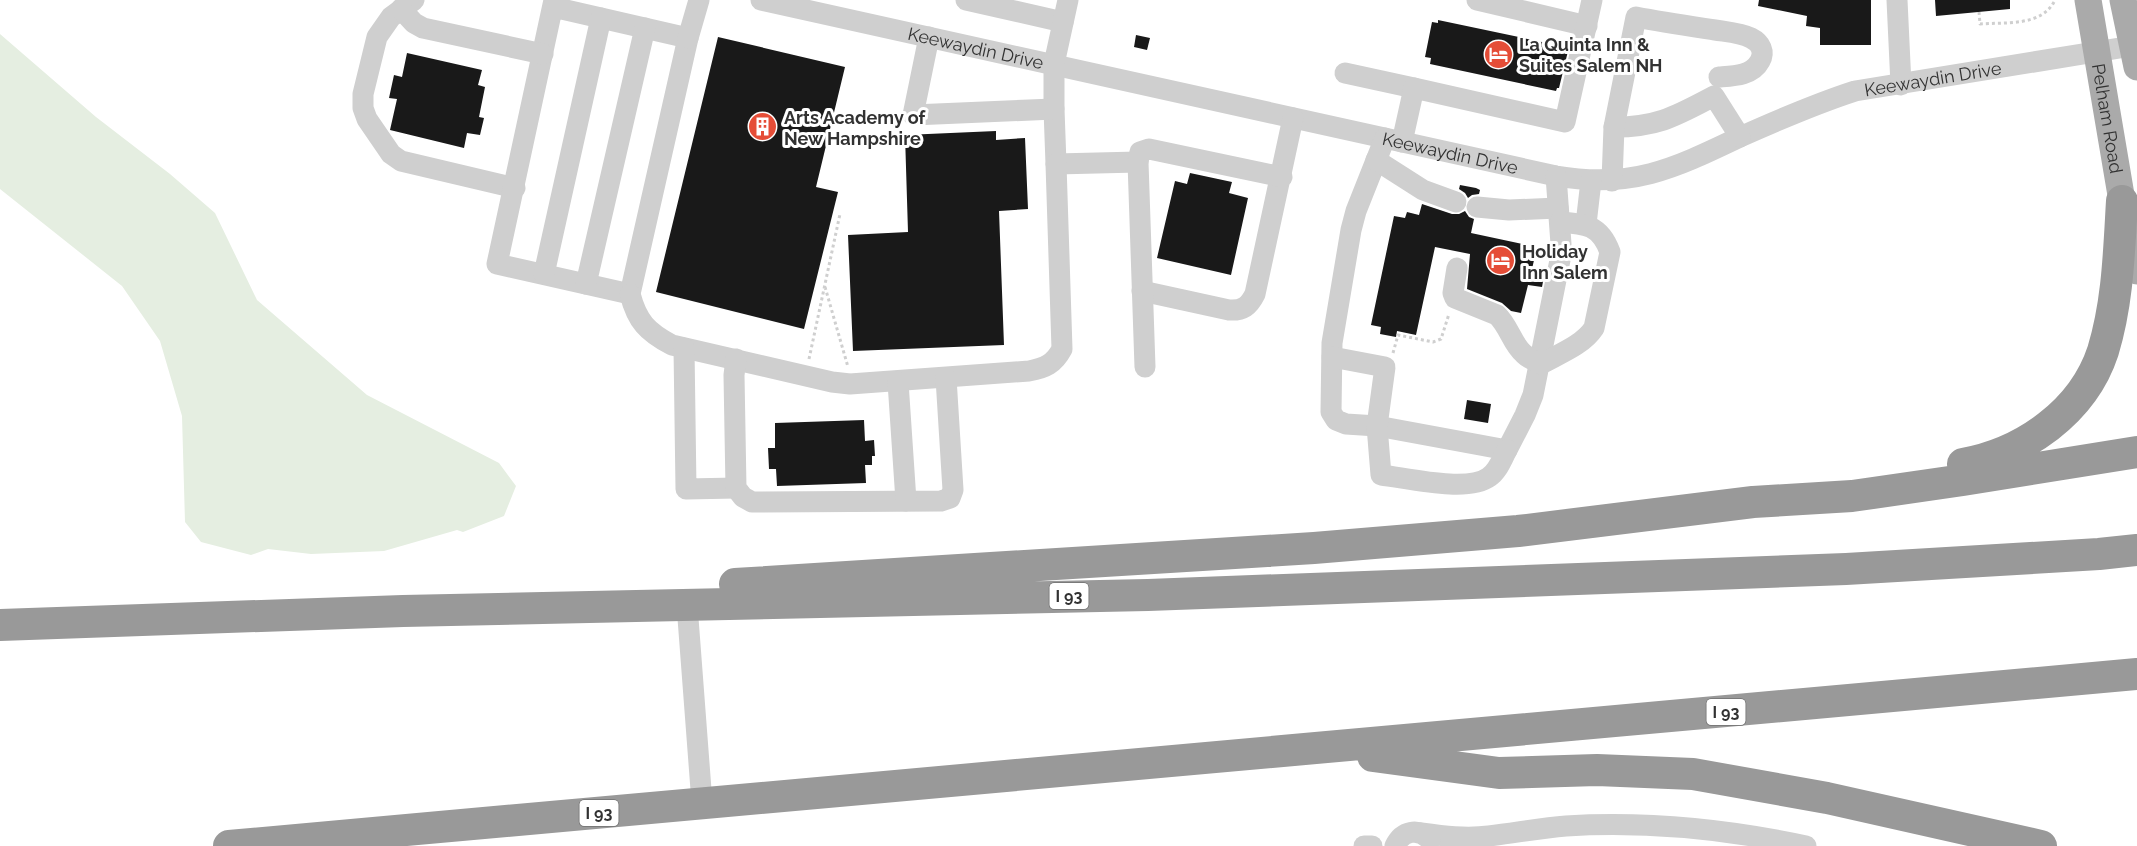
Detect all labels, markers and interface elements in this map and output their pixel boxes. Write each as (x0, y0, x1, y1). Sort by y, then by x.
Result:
street label: Keewaydin Drive (906, 22, 1046, 73)
place label: La Quinta Inn & Suites Salem NH (1519, 34, 1663, 76)
hotel icon: La Quinta Inn & Suites Salem NH (1482, 38, 1514, 70)
street label: Keewaydin Drive (1863, 57, 2003, 100)
street label: Pelham Road (2088, 62, 2128, 175)
place label: Arts Academy of New Hampshire (784, 107, 926, 149)
building icon: Arts Academy of New Hampshire (747, 111, 779, 143)
street label: Keewaydin Drive (1380, 127, 1521, 178)
place label: Holiday Inn Salem (1522, 241, 1608, 283)
hotel icon: Holiday Inn Salem (1485, 245, 1517, 277)
road number: I 93 (1050, 583, 1088, 609)
road number: I 93 (1706, 699, 1746, 725)
road number: I 93 (580, 800, 618, 826)

